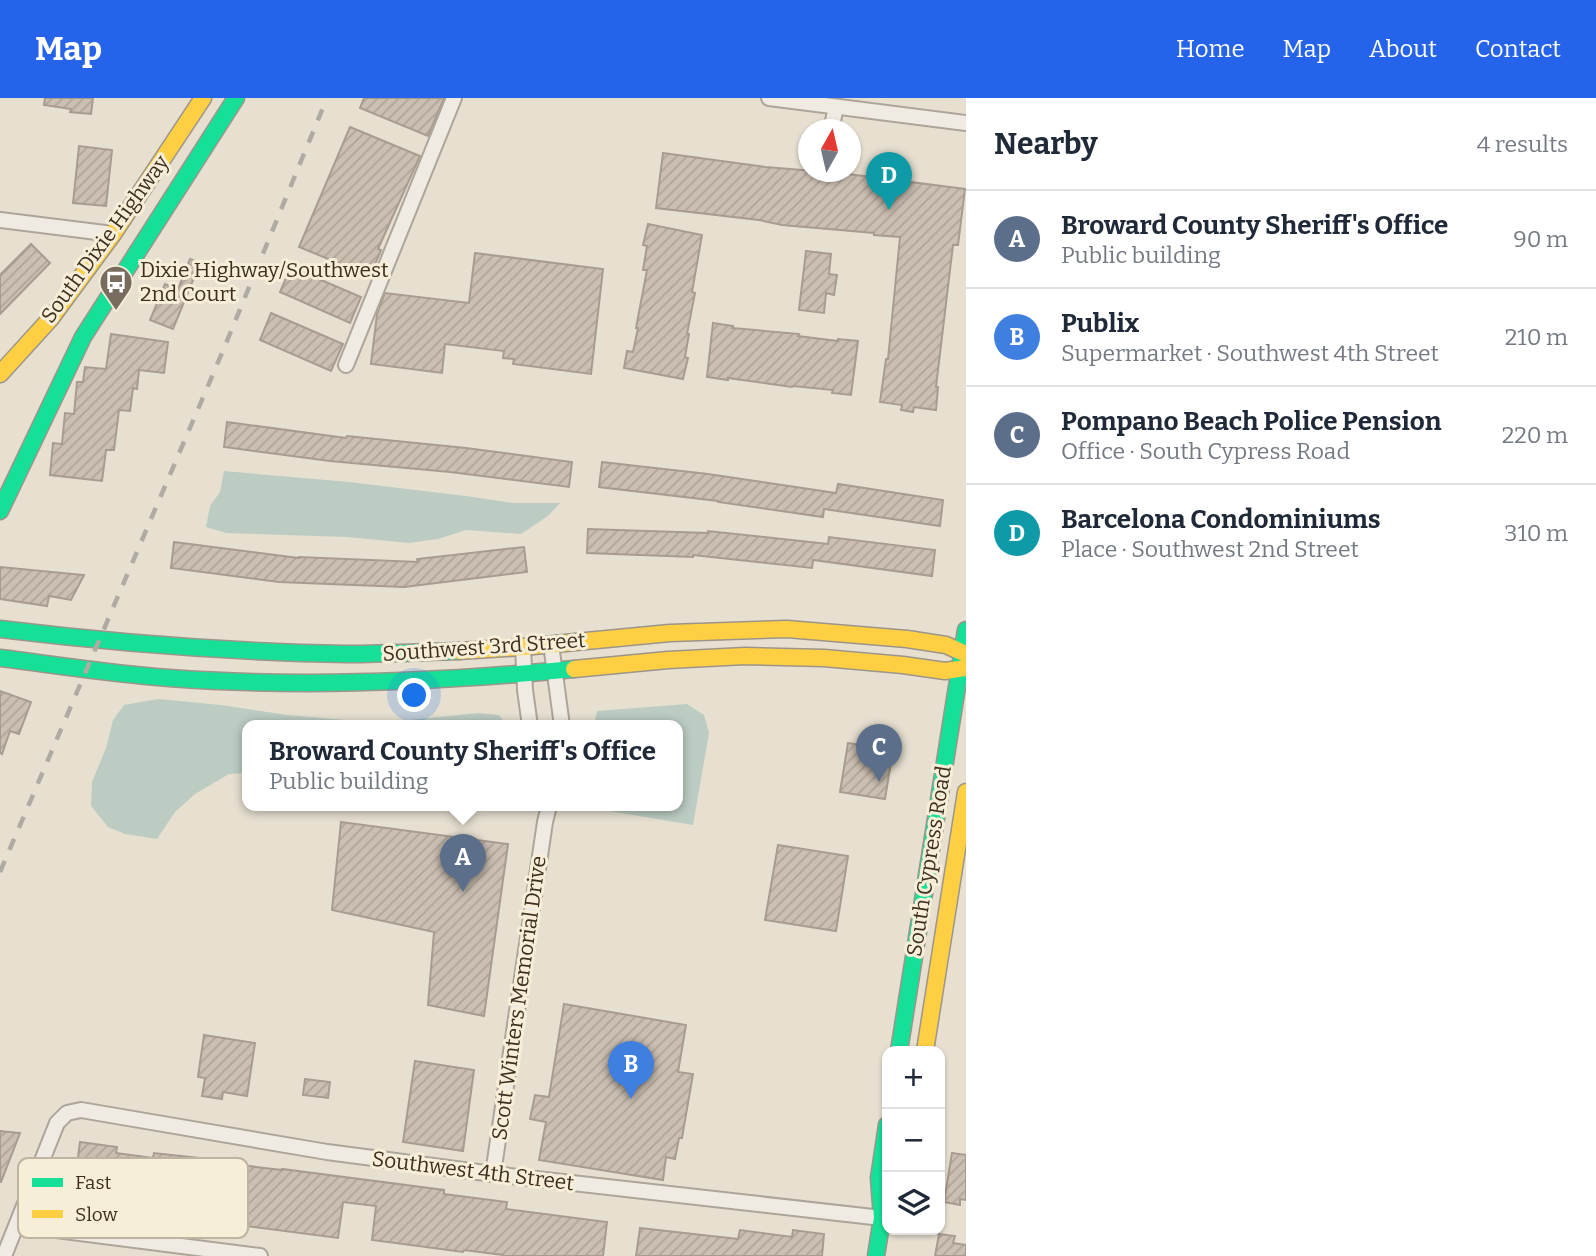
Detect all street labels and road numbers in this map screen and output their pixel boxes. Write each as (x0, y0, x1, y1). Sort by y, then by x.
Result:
street label: South Dixie Highway (35, 149, 175, 328)
street label: Southwest 3rd Street (382, 627, 587, 667)
street label: South Cypress Road (901, 764, 957, 958)
street label: Scott Winters Memorial Drive (486, 854, 552, 1142)
street label: Southwest 4th Street (371, 1146, 576, 1196)

